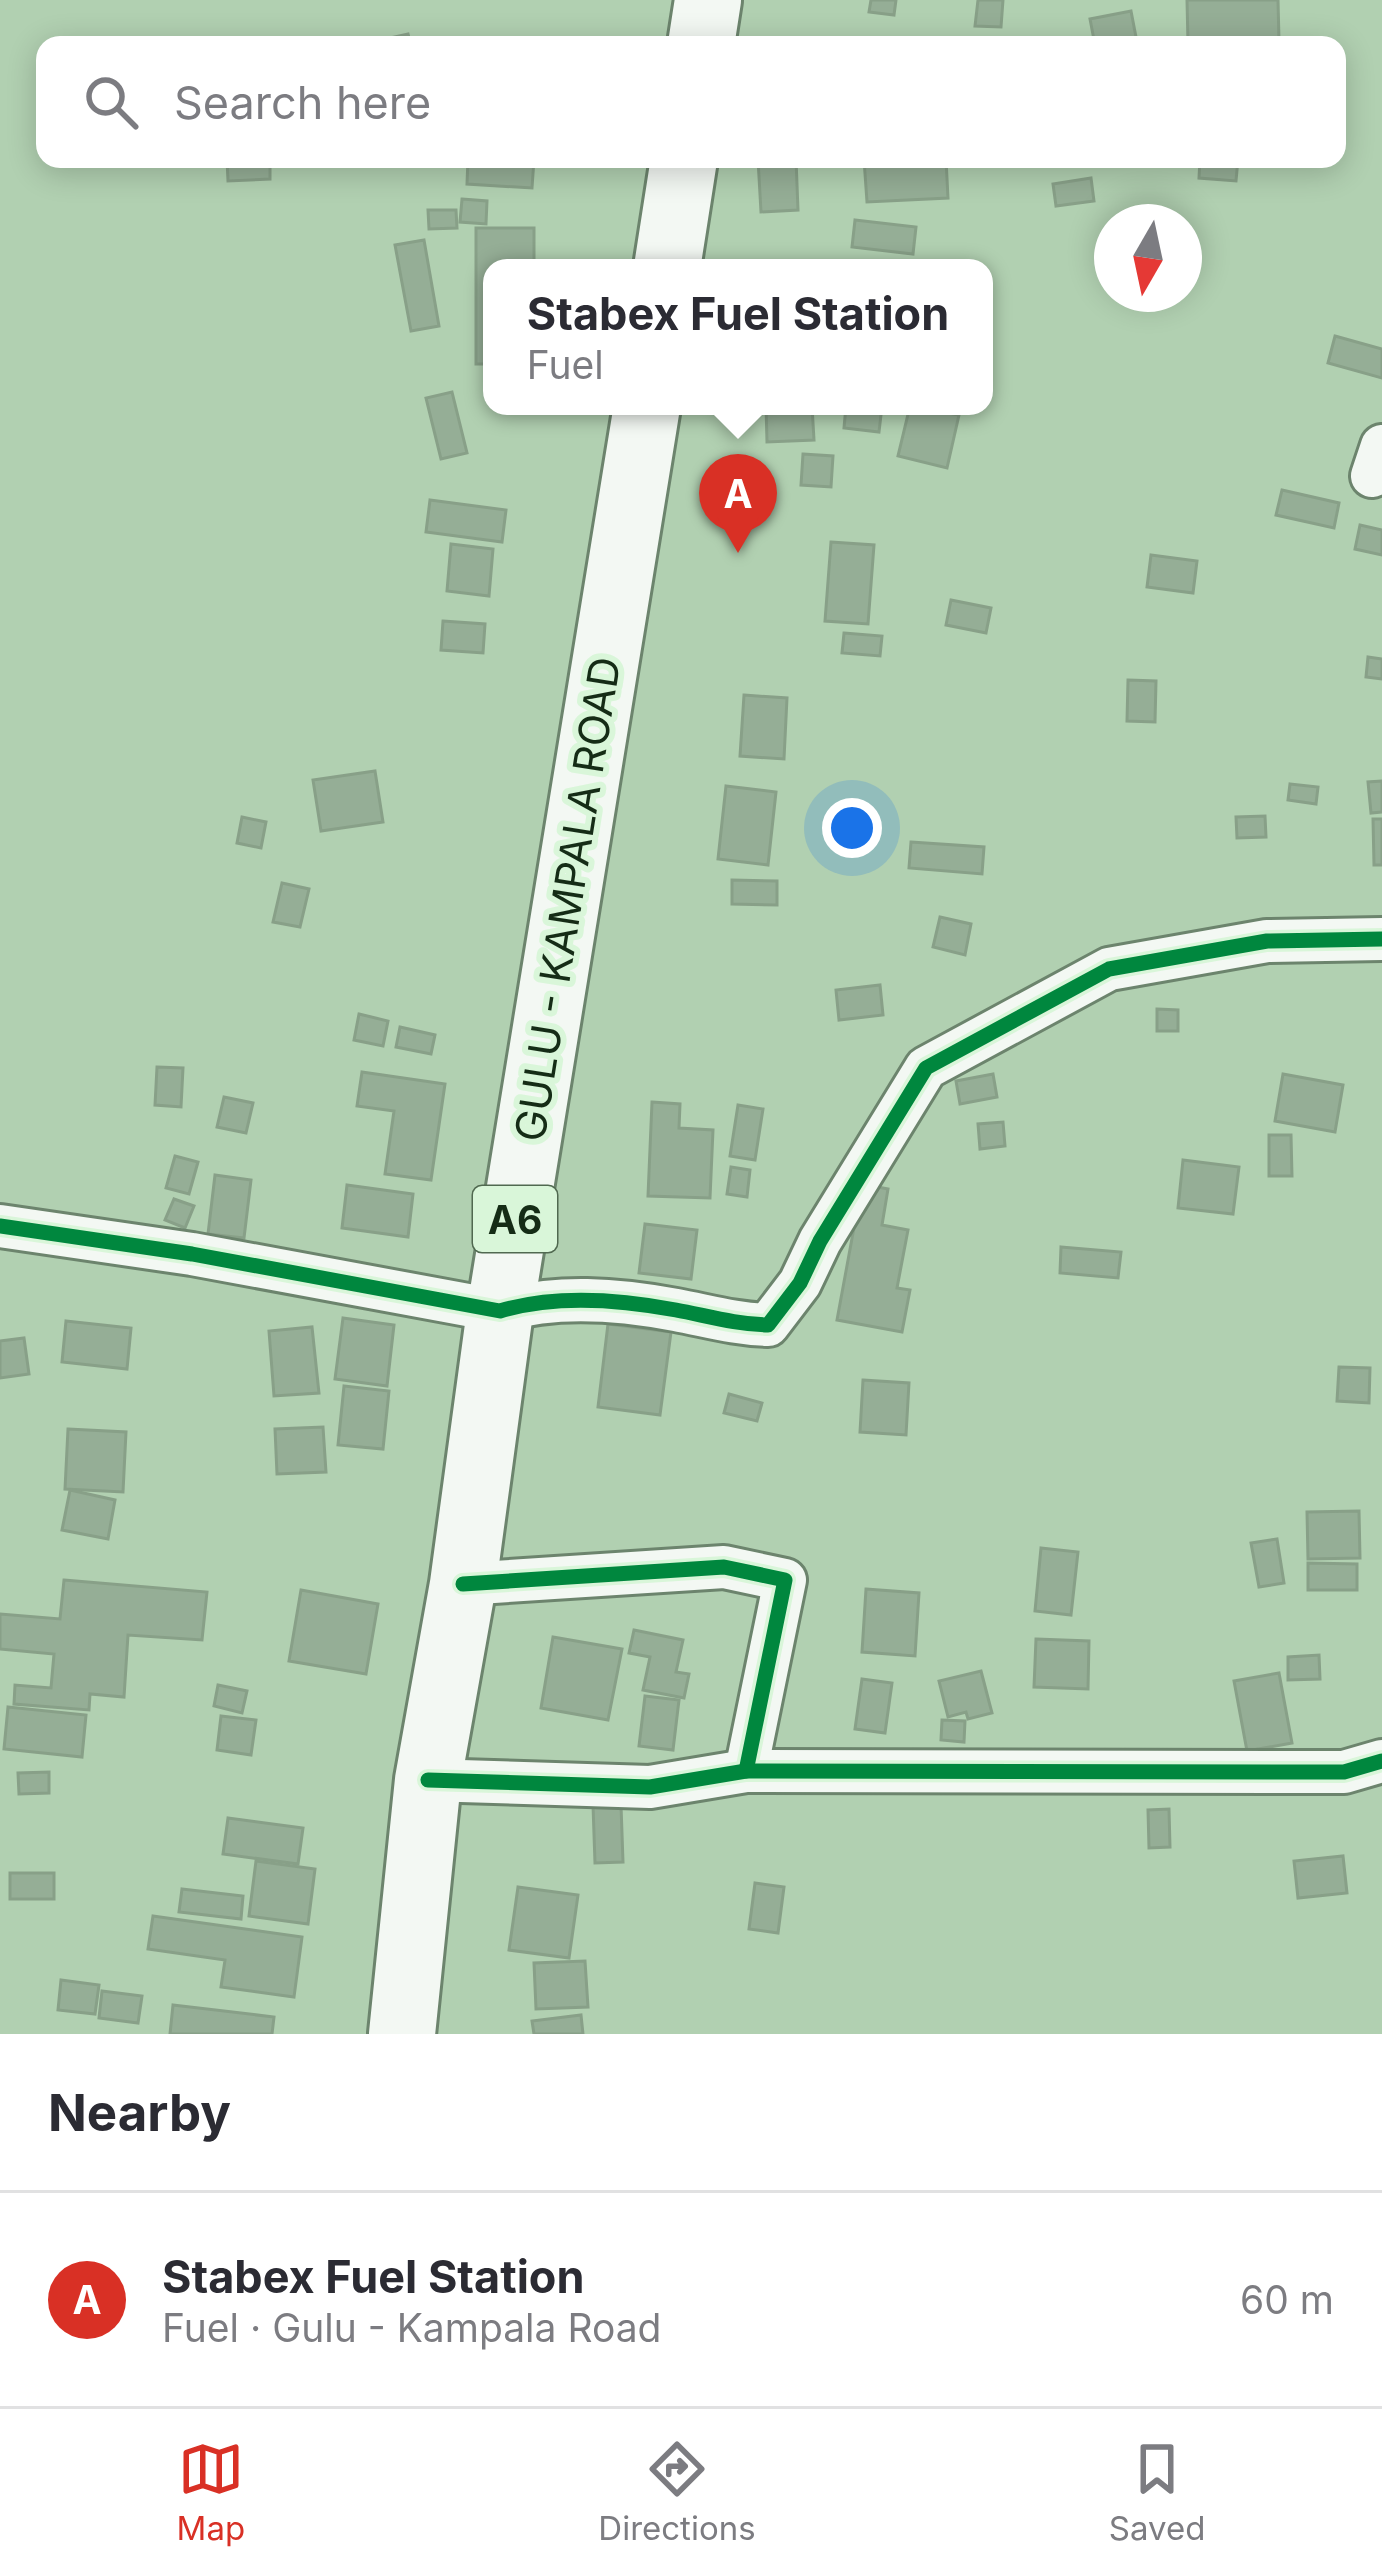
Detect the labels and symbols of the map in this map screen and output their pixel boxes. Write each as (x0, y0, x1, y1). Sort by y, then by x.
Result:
north arrow (1094, 204, 1202, 312)
pin: A (699, 454, 777, 553)
street label: GULU - KAMPALA ROAD (503, 653, 631, 1145)
your location (822, 798, 882, 858)
road number: A6 (473, 1186, 557, 1252)

